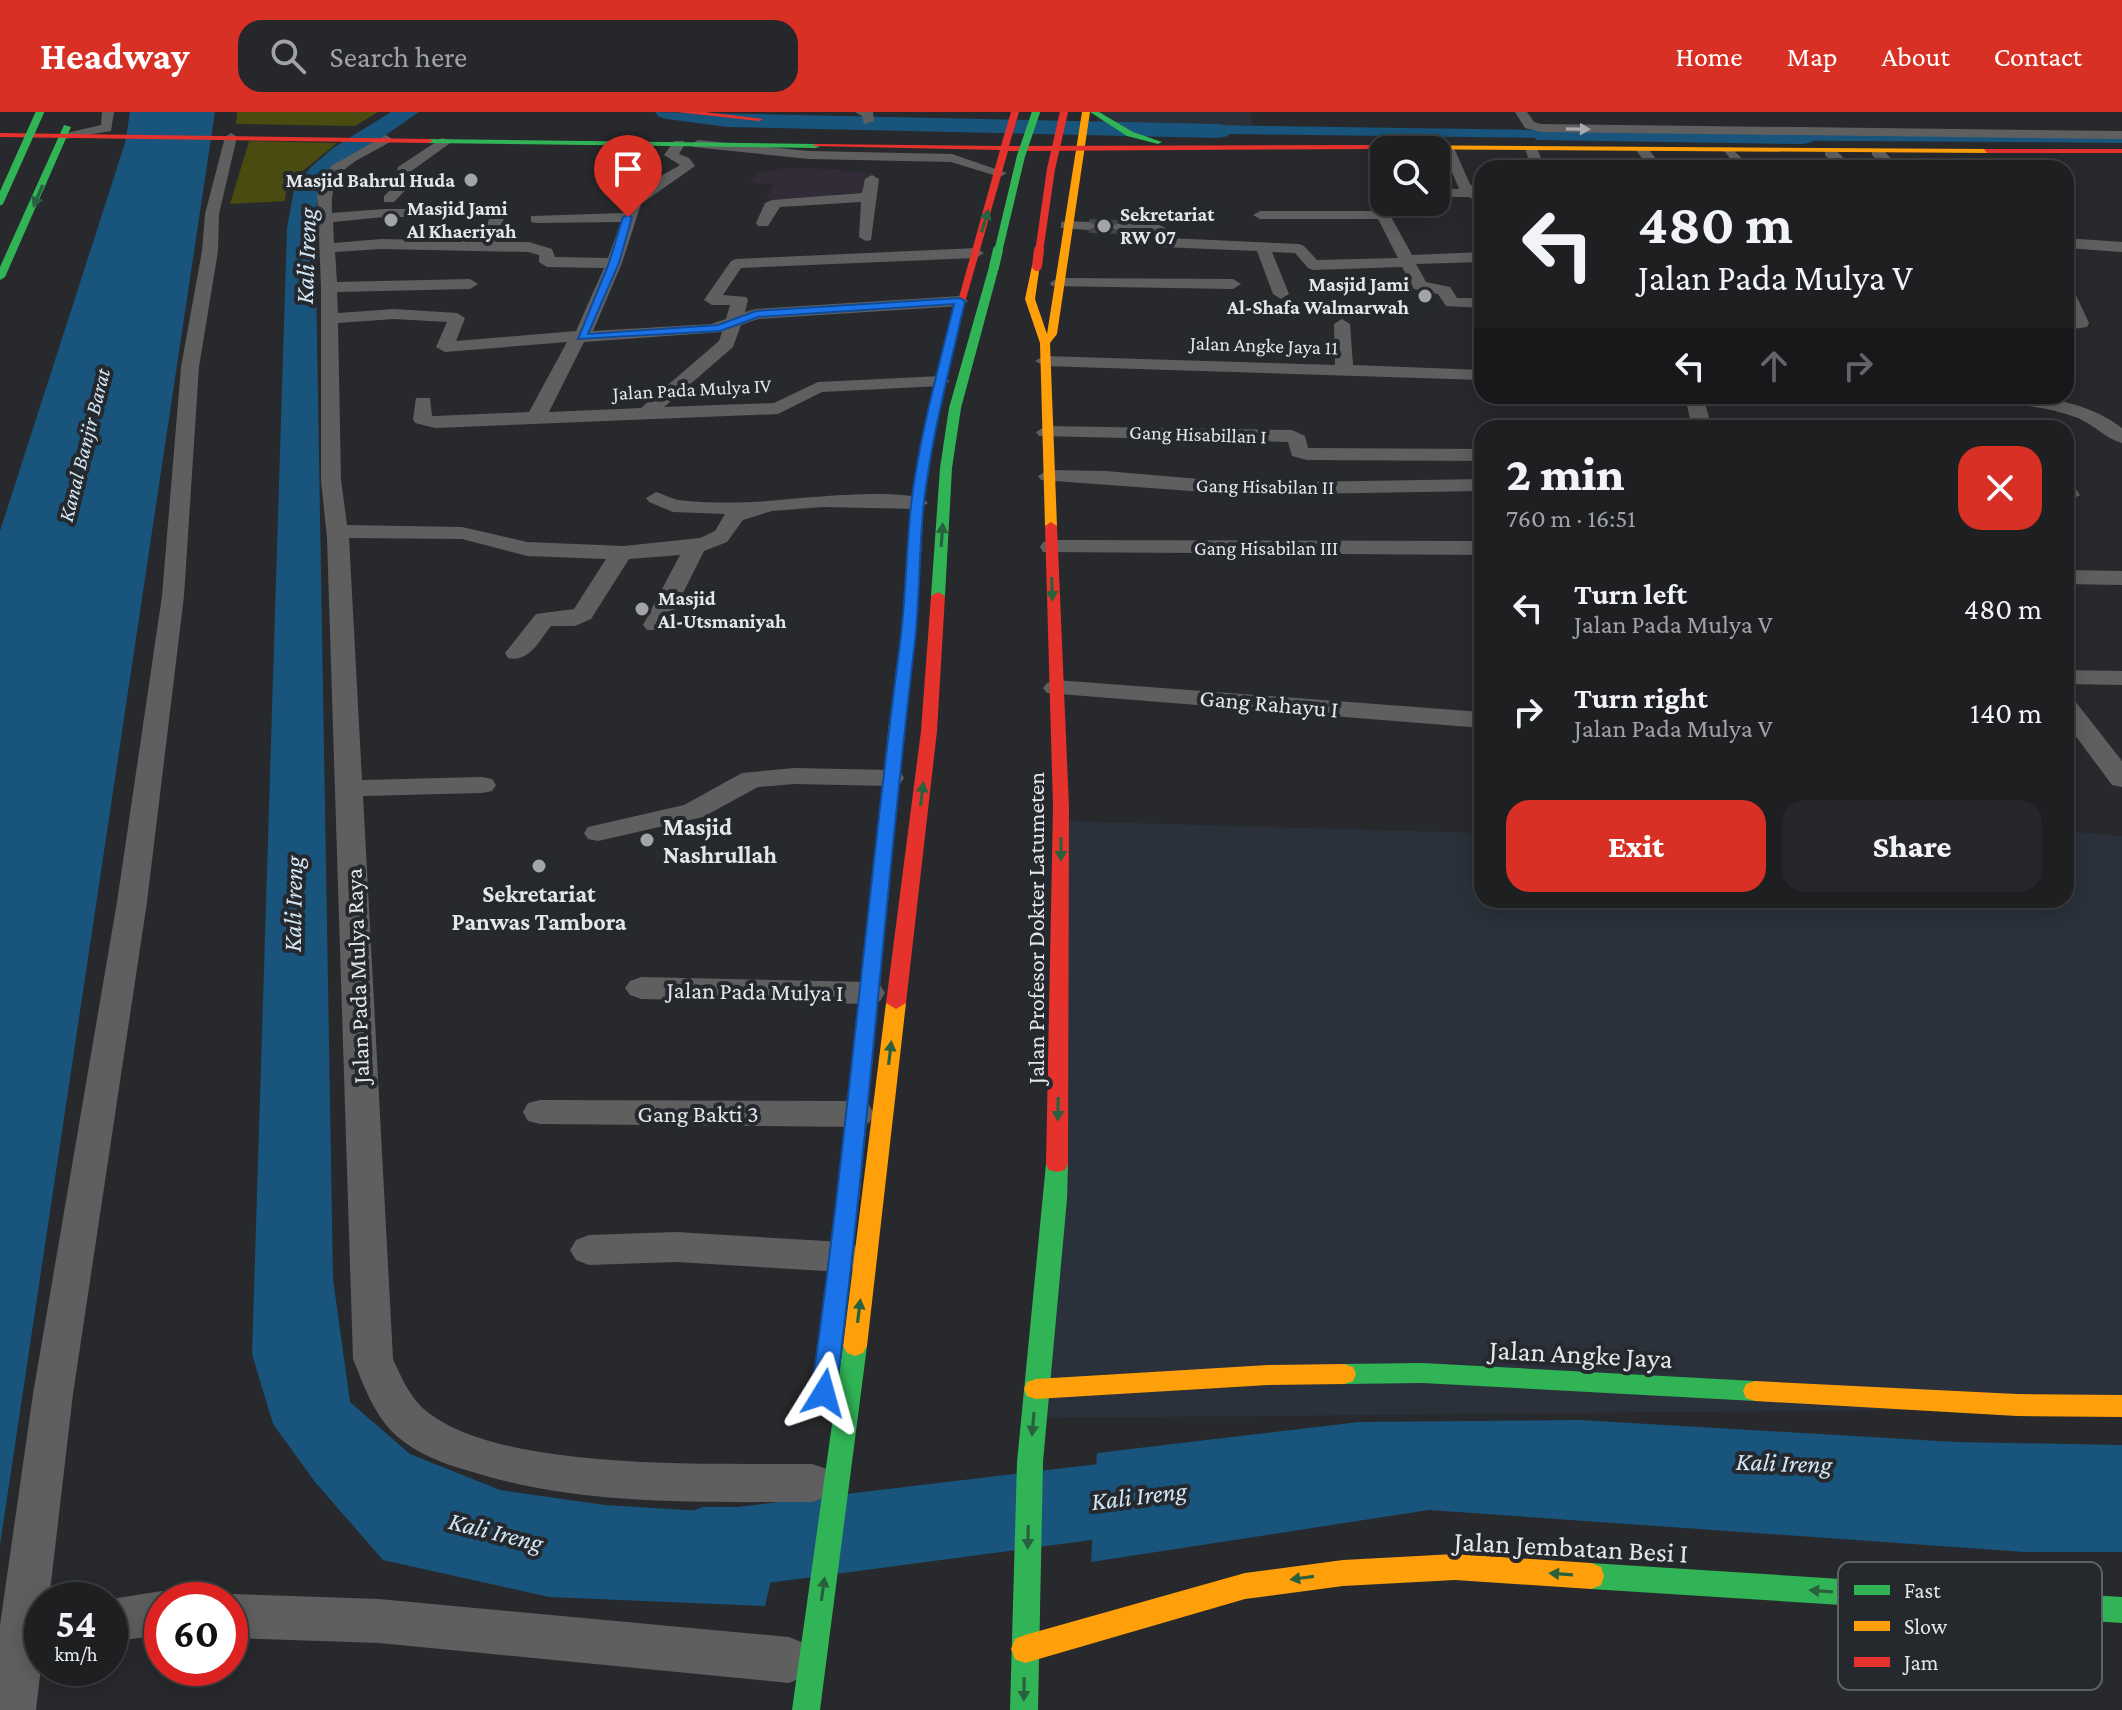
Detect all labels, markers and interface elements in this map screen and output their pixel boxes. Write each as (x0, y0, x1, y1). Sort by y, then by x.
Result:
search box (238, 20, 798, 92)
icon: search (266, 34, 310, 78)
text: Headway (40, 35, 190, 77)
text: Search here (330, 40, 467, 73)
text: Home (1676, 41, 1743, 72)
text: Map (1787, 41, 1838, 72)
text: About (1882, 41, 1950, 72)
text: Contact (1994, 41, 2082, 72)
one-way arrow (1566, 123, 1591, 135)
pin (594, 135, 662, 217)
map controls (1370, 136, 1450, 216)
button: search (1370, 136, 1450, 216)
icon: arrive (606, 147, 650, 191)
place label: Masjid Bahrul Huda (286, 169, 455, 192)
marker: Masjid Bahrul Huda (462, 171, 480, 189)
one-way arrow (31, 184, 44, 208)
icon: left (1506, 192, 1610, 296)
text: 480 m (1638, 193, 1793, 255)
place label: Masjid Jami Al Khaeriyah (406, 197, 517, 242)
place label: Sekretariat RW 07 (1120, 203, 1215, 248)
water label: Kali Ireng (290, 206, 322, 305)
one-way arrow (979, 209, 992, 233)
marker: Masjid Jami Al Khaeriyah (382, 211, 400, 229)
marker: Sekretariat RW 07 (1095, 217, 1113, 235)
text: Jalan Pada Mulya V (1638, 258, 1913, 298)
place label: Masjid Jami Al-Shafa Walmarwah (1226, 273, 1410, 318)
marker: Masjid Jami Al-Shafa Walmarwah (1416, 287, 1434, 305)
street label: Jalan Angke Jaya 11 (1187, 331, 1339, 360)
icon: left (1668, 344, 1712, 388)
icon: ahead (1752, 344, 1796, 388)
icon: right (1836, 344, 1880, 388)
water label: Kanal Banjir Barat (53, 365, 116, 524)
street label: Jalan Pada Mulya IV (610, 374, 772, 405)
street label: Gang Hisabillan I (1129, 421, 1267, 448)
button: close (1958, 446, 2042, 530)
text: 2 min (1506, 447, 1625, 500)
street label: Gang Hisabilan II (1196, 474, 1334, 499)
text: 760 m · 16:51 (1506, 504, 1636, 533)
one-way arrow (936, 522, 949, 547)
street label: Gang Hisabilan III (1194, 537, 1338, 560)
one-way arrow (1046, 577, 1059, 602)
text: Turn left (1574, 577, 1687, 610)
icon: left (1506, 586, 1550, 630)
place label: Masjid Al-Utsmaniyah (657, 587, 787, 632)
text: 480 m (1964, 592, 2042, 625)
marker: Masjid Al-Utsmaniyah (633, 600, 651, 618)
text: Jalan Pada Mulya V (1574, 610, 1773, 639)
text: Turn right (1574, 681, 1708, 714)
street label: Gang Rahayu I (1199, 683, 1339, 723)
icon: right (1506, 690, 1550, 734)
text: 140 m (1970, 696, 2042, 729)
text: Jalan Pada Mulya V (1574, 714, 1773, 743)
street label: Jalan Profesor Dokter Latumeten (1022, 772, 1049, 1086)
one-way arrow (915, 782, 928, 807)
button: Exit (1506, 800, 1766, 892)
button: Share (1782, 800, 2042, 892)
place label: Masjid Nashrullah (663, 813, 777, 868)
marker: Masjid Nashrullah (638, 831, 656, 849)
one-way arrow (1055, 837, 1067, 862)
water label: Kali Ireng (278, 854, 308, 952)
marker: Sekretariat Panwas Tambora (530, 857, 548, 875)
street label: Jalan Pada Mulya Raya (340, 868, 374, 1086)
place label: Sekretariat Panwas Tambora (451, 880, 627, 935)
street label: Jalan Pada Mulya I (664, 976, 844, 1006)
one-way arrow (884, 1040, 897, 1065)
one-way arrow (1052, 1097, 1064, 1122)
street label: Gang Bakti 3 (637, 1100, 759, 1127)
one-way arrow (853, 1298, 866, 1323)
street label: Jalan Angke Jaya (1485, 1334, 1674, 1374)
position arrow (782, 1351, 866, 1435)
one-way arrow (1026, 1412, 1039, 1437)
water label: Kali Ireng (1735, 1447, 1834, 1479)
water label: Kali Ireng (1089, 1476, 1190, 1516)
water label: Kali Ireng (446, 1506, 548, 1558)
one-way arrow (1022, 1525, 1035, 1550)
street label: Jalan Jembatan Besi I (1450, 1525, 1689, 1569)
legend (1838, 1562, 2102, 1690)
one-way arrow (1548, 1567, 1573, 1580)
one-way arrow (1289, 1572, 1314, 1585)
one-way arrow (817, 1576, 830, 1601)
text: Fast (1904, 1578, 1941, 1603)
speed limit sign: 60 (144, 1582, 248, 1686)
one-way arrow (1808, 1584, 1833, 1597)
text: 54 (55, 1601, 97, 1646)
text: Slow (1904, 1614, 1948, 1639)
text: km/h (54, 1643, 98, 1665)
text: Jam (1902, 1650, 1939, 1675)
one-way arrow (1018, 1677, 1031, 1702)

